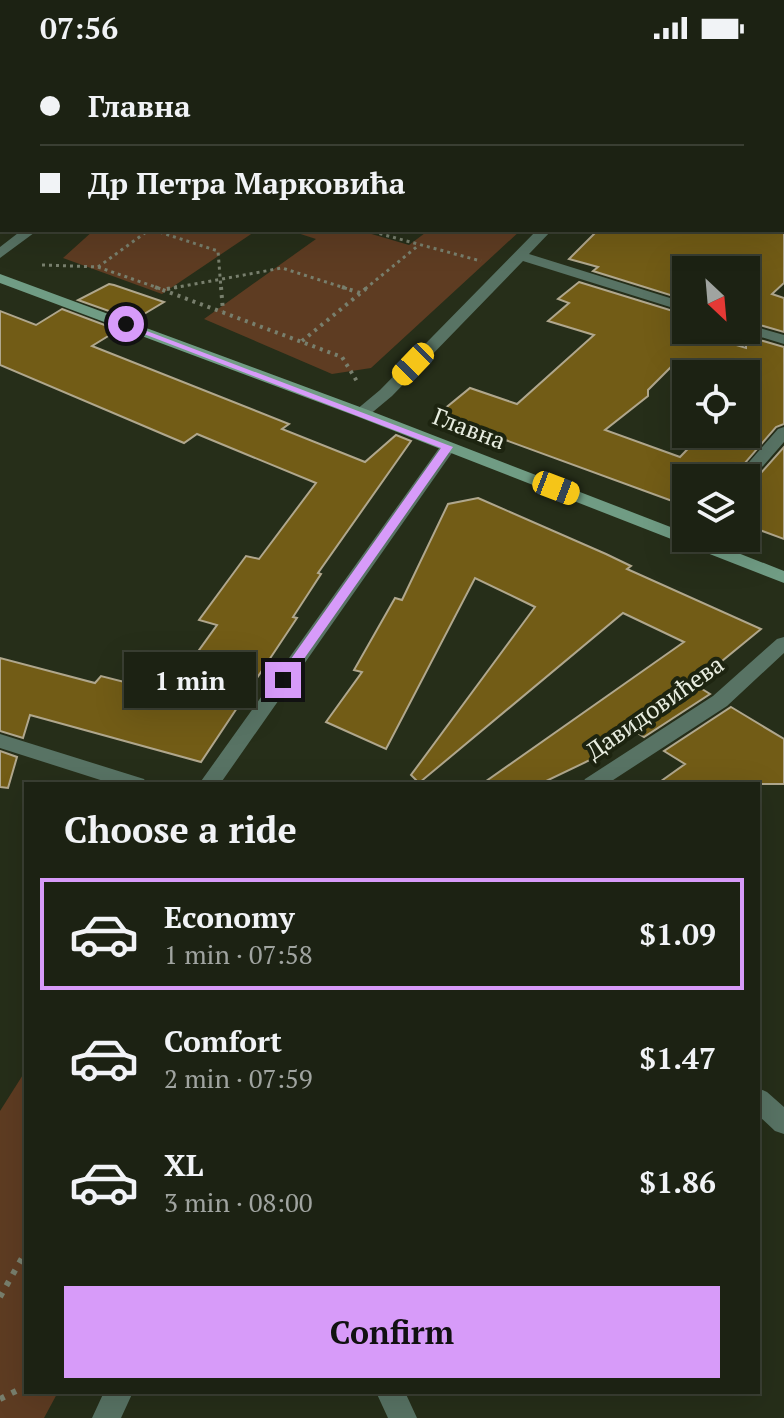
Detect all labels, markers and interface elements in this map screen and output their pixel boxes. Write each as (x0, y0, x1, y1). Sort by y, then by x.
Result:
text: 07:56 (40, 8, 118, 48)
text: Главна (88, 86, 191, 126)
text: Др Петра Марковића (88, 163, 405, 203)
north arrow (672, 256, 760, 344)
map controls (672, 256, 760, 552)
route start (108, 306, 144, 342)
car (388, 338, 438, 390)
button: locate (672, 360, 760, 448)
street label: Главна (428, 400, 510, 456)
button: layers (672, 464, 760, 552)
car (529, 468, 583, 508)
street label: Давидовићева (579, 648, 730, 767)
callout: 1 min (123, 652, 255, 708)
route end (265, 662, 301, 698)
text: 1 min (154, 663, 226, 697)
text: Choose a ride (64, 806, 297, 853)
text: Economy (164, 897, 295, 937)
icon: car (68, 898, 140, 970)
text: $1.09 (639, 914, 716, 954)
text: 1 min · 07:58 (164, 937, 313, 971)
text: Comfort (164, 1021, 282, 1061)
icon: car (68, 1022, 140, 1094)
text: $1.47 (639, 1038, 716, 1078)
text: 2 min · 07:59 (164, 1061, 313, 1095)
text: XL (164, 1145, 203, 1185)
icon: car (68, 1146, 140, 1218)
text: $1.86 (639, 1162, 716, 1202)
text: 3 min · 08:00 (164, 1185, 313, 1219)
button: Confirm (64, 1286, 720, 1378)

